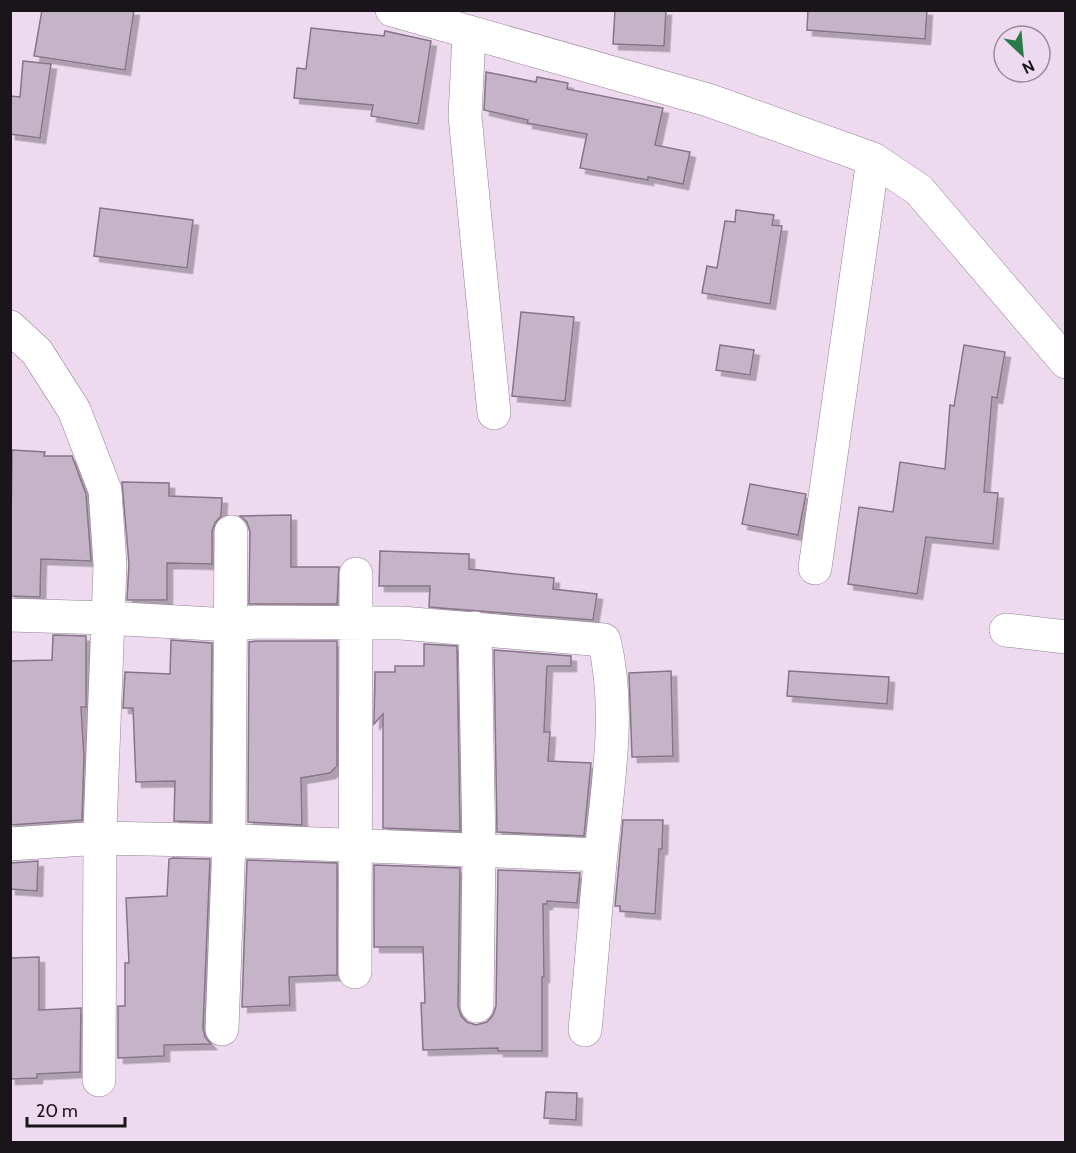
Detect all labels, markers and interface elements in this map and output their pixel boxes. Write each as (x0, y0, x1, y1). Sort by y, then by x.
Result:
north arrow (992, 24, 1052, 84)
text: N (1019, 56, 1038, 78)
scale bar (27, 1090, 124, 1128)
text: 20 m (36, 1100, 78, 1122)

